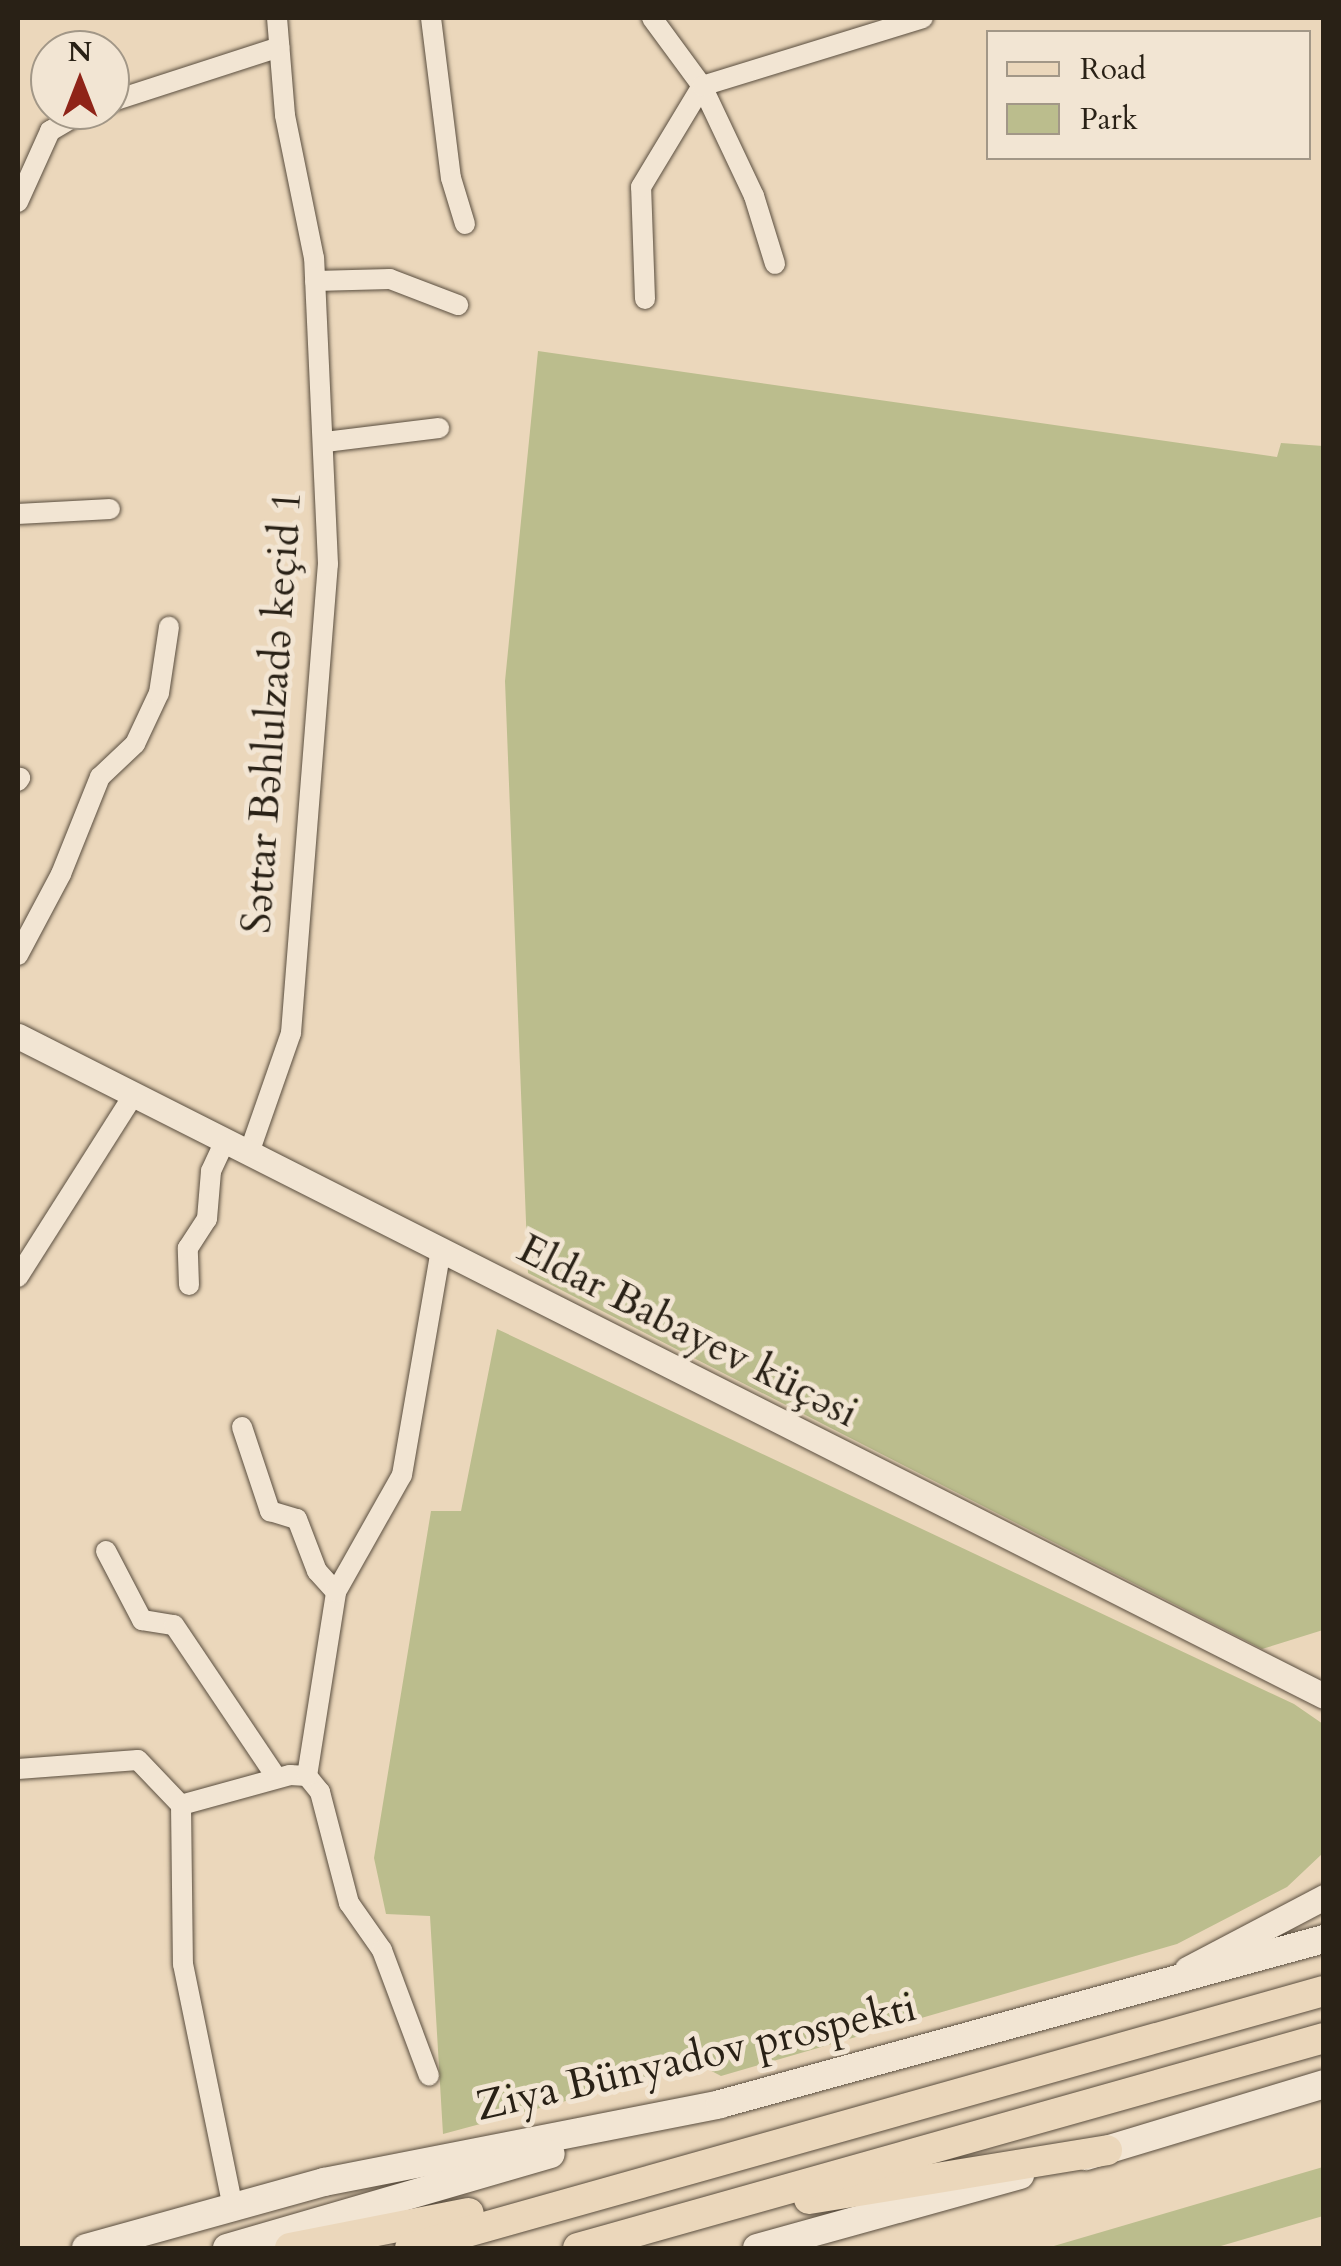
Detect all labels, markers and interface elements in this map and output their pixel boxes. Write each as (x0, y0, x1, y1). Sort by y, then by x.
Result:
north arrow (30, 30, 130, 130)
legend (986, 30, 1311, 160)
text: N (68, 33, 92, 71)
text: Road (1080, 49, 1146, 90)
text: Park (1080, 99, 1138, 140)
street label: Səttar Bəhlulzadə keçid 1 (231, 489, 313, 935)
street label: Eldar Babayev küçəsi (510, 1224, 866, 1438)
street label: Ziya Bünyadov prospekti (471, 1982, 921, 2132)

